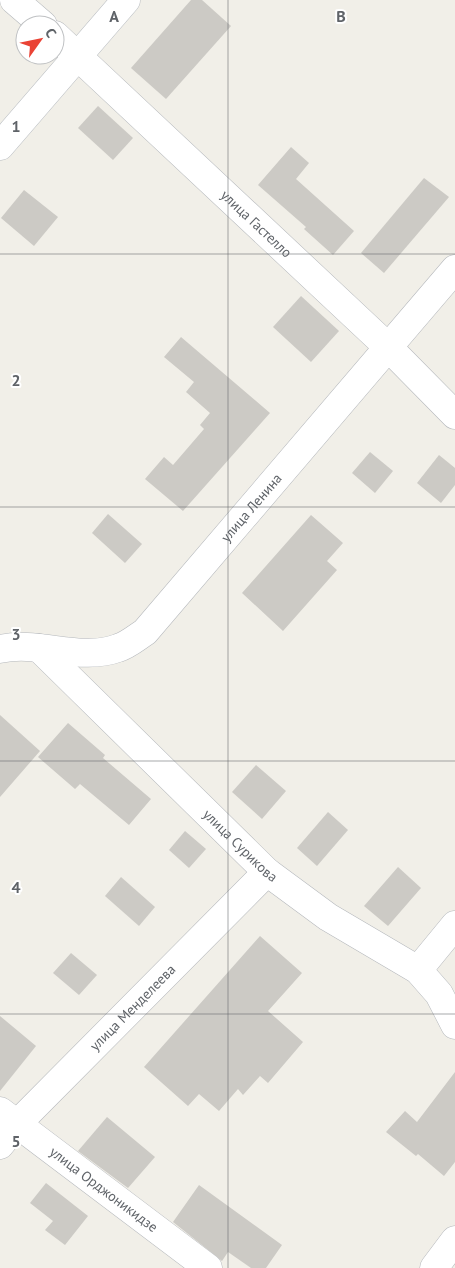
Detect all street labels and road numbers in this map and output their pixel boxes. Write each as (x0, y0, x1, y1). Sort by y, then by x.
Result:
street label: улица Гастелло (217, 186, 296, 261)
street label: улица Ленина (217, 469, 286, 546)
street label: улица Сурикова (199, 805, 281, 886)
street label: улица Менделеева (86, 961, 179, 1055)
street label: улица Орджоникидзе (46, 1143, 162, 1236)

